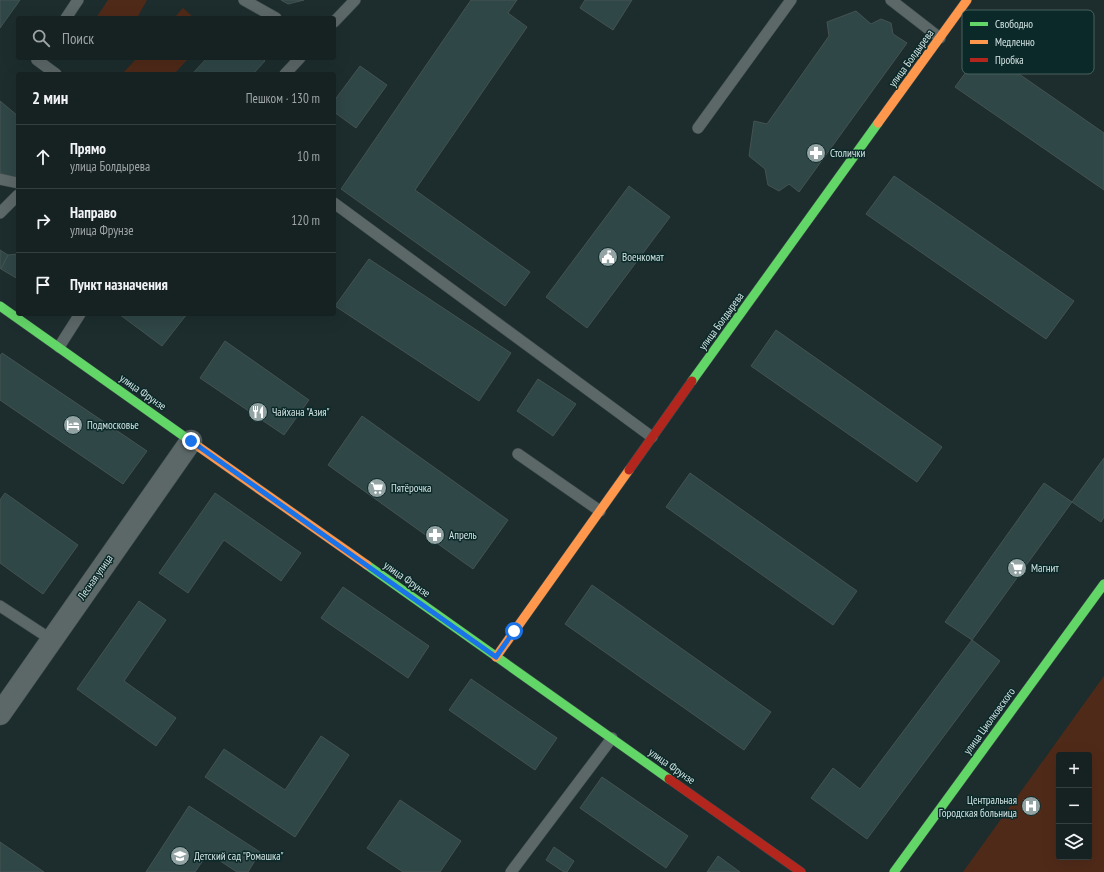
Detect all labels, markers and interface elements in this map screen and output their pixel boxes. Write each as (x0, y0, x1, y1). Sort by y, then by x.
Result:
legend (962, 10, 1094, 74)
search box (16, 16, 336, 60)
text: Свободно (995, 17, 1033, 31)
street label: улица Болдырева (885, 26, 937, 90)
icon: search (30, 27, 52, 49)
text: Поиск (62, 29, 94, 48)
text: Медленно (995, 35, 1035, 49)
text: Пробка (995, 53, 1024, 67)
text: 2 мин (32, 87, 68, 109)
text: Пешком · 130 m (246, 90, 320, 107)
text: Прямо (70, 139, 106, 158)
pharmacy icon: Столички (805, 142, 827, 164)
icon: ahead (32, 146, 54, 168)
place label: Столички (830, 146, 866, 160)
text: 10 m (297, 148, 320, 165)
text: улица Болдырева (70, 158, 150, 175)
text: Направо (70, 203, 117, 222)
icon: right (32, 210, 54, 232)
text: 120 m (291, 212, 320, 229)
text: улица Фрунзе (70, 222, 134, 239)
public building icon: Военкомат (597, 246, 619, 268)
place label: Военкомат (622, 250, 664, 264)
icon: arrive (32, 274, 54, 296)
text: Пункт назначения (70, 275, 168, 294)
street label: улица Болдырева (695, 289, 747, 353)
street label: улица Фрунзе (117, 371, 169, 413)
restaurant icon: Чайхана "Азия" (247, 401, 269, 423)
place label: Чайхана "Азия" (272, 405, 330, 419)
hotel icon: Подмосковье (62, 414, 84, 436)
place label: Подмосковье (87, 418, 139, 432)
route end (182, 432, 200, 450)
supermarket icon: Пятёрочка (366, 477, 388, 499)
place label: Пятёрочка (391, 481, 432, 495)
pharmacy icon: Апрель (424, 524, 446, 546)
place label: Апрель (449, 528, 477, 542)
street label: Лесная улица (74, 552, 116, 603)
supermarket icon: Магнит (1006, 557, 1028, 579)
street label: улица Фрунзе (381, 558, 433, 600)
place label: Магнит (1031, 561, 1059, 575)
route start (505, 622, 523, 640)
street label: улица Циолковского (960, 685, 1018, 757)
street label: улица Фрунзе (646, 745, 698, 787)
map controls (1056, 752, 1092, 860)
button: + (1056, 752, 1092, 788)
button: − (1056, 788, 1092, 824)
place label: Центральная Городская больница (939, 793, 1017, 820)
hospital icon: Центральная Городская больница (1020, 795, 1042, 817)
button: layers (1056, 824, 1092, 860)
school or university icon: Детский сад "Ромашка" (169, 845, 191, 867)
place label: Детский сад "Ромашка" (194, 849, 284, 863)

